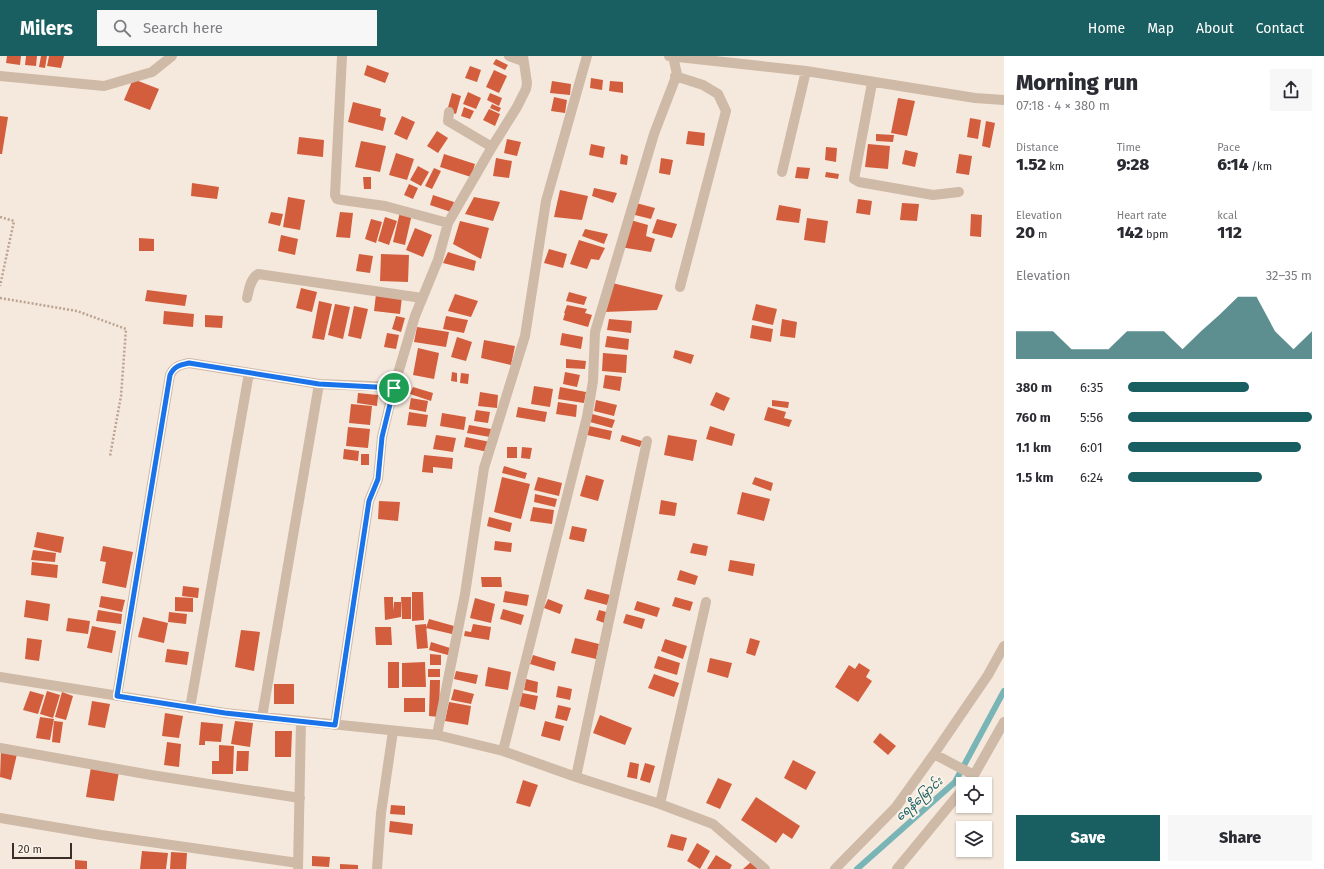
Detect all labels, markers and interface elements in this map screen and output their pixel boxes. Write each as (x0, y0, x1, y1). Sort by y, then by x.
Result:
search box (97, 10, 377, 46)
text: Milers (20, 17, 73, 40)
icon: search (111, 17, 133, 39)
text: Search here (143, 19, 223, 37)
text: Home (1088, 20, 1125, 37)
text: Map (1147, 20, 1174, 37)
text: About (1196, 20, 1234, 37)
text: Contact (1256, 20, 1304, 37)
text: Morning run (1016, 69, 1138, 96)
button: share (1270, 69, 1312, 111)
text: 07:18 · 4 × 380 m (1016, 98, 1110, 113)
text: Distance (1016, 141, 1059, 154)
text: Time (1117, 141, 1141, 154)
text: Pace (1217, 141, 1240, 154)
text: 1.52 (1016, 154, 1046, 175)
text: 9:28 (1117, 154, 1149, 175)
text: 6:14 (1217, 154, 1248, 175)
text: km (1046, 160, 1064, 173)
text: /km (1248, 160, 1272, 173)
text: Elevation (1016, 209, 1062, 222)
text: Heart rate (1117, 209, 1167, 222)
text: kcal (1217, 209, 1237, 222)
text: 20 (1016, 222, 1035, 243)
text: 142 (1117, 222, 1143, 243)
text: 112 (1217, 222, 1242, 243)
text: m (1035, 228, 1047, 241)
text: bpm (1143, 228, 1168, 241)
text: Elevation (1016, 268, 1070, 283)
text: 32–35 m (1266, 268, 1312, 283)
pin (377, 371, 411, 405)
icon: arrive (383, 377, 405, 399)
text: 380 m (1016, 380, 1052, 395)
text: 6:35 (1080, 380, 1103, 395)
text: 760 m (1016, 410, 1051, 425)
text: 5:56 (1080, 410, 1103, 425)
text: 1.1 km (1016, 440, 1051, 455)
text: 6:01 (1080, 440, 1103, 455)
text: 1.5 km (1016, 470, 1054, 485)
text: 6:24 (1080, 470, 1103, 485)
water label: ရေနီမြောင်း (891, 772, 948, 826)
map controls (956, 777, 992, 857)
button: locate (956, 777, 992, 813)
button: Save (1016, 815, 1160, 861)
button: Share (1168, 815, 1312, 861)
button: layers (956, 821, 992, 857)
scale bar (12, 841, 72, 860)
text: 20 m (18, 843, 42, 856)

